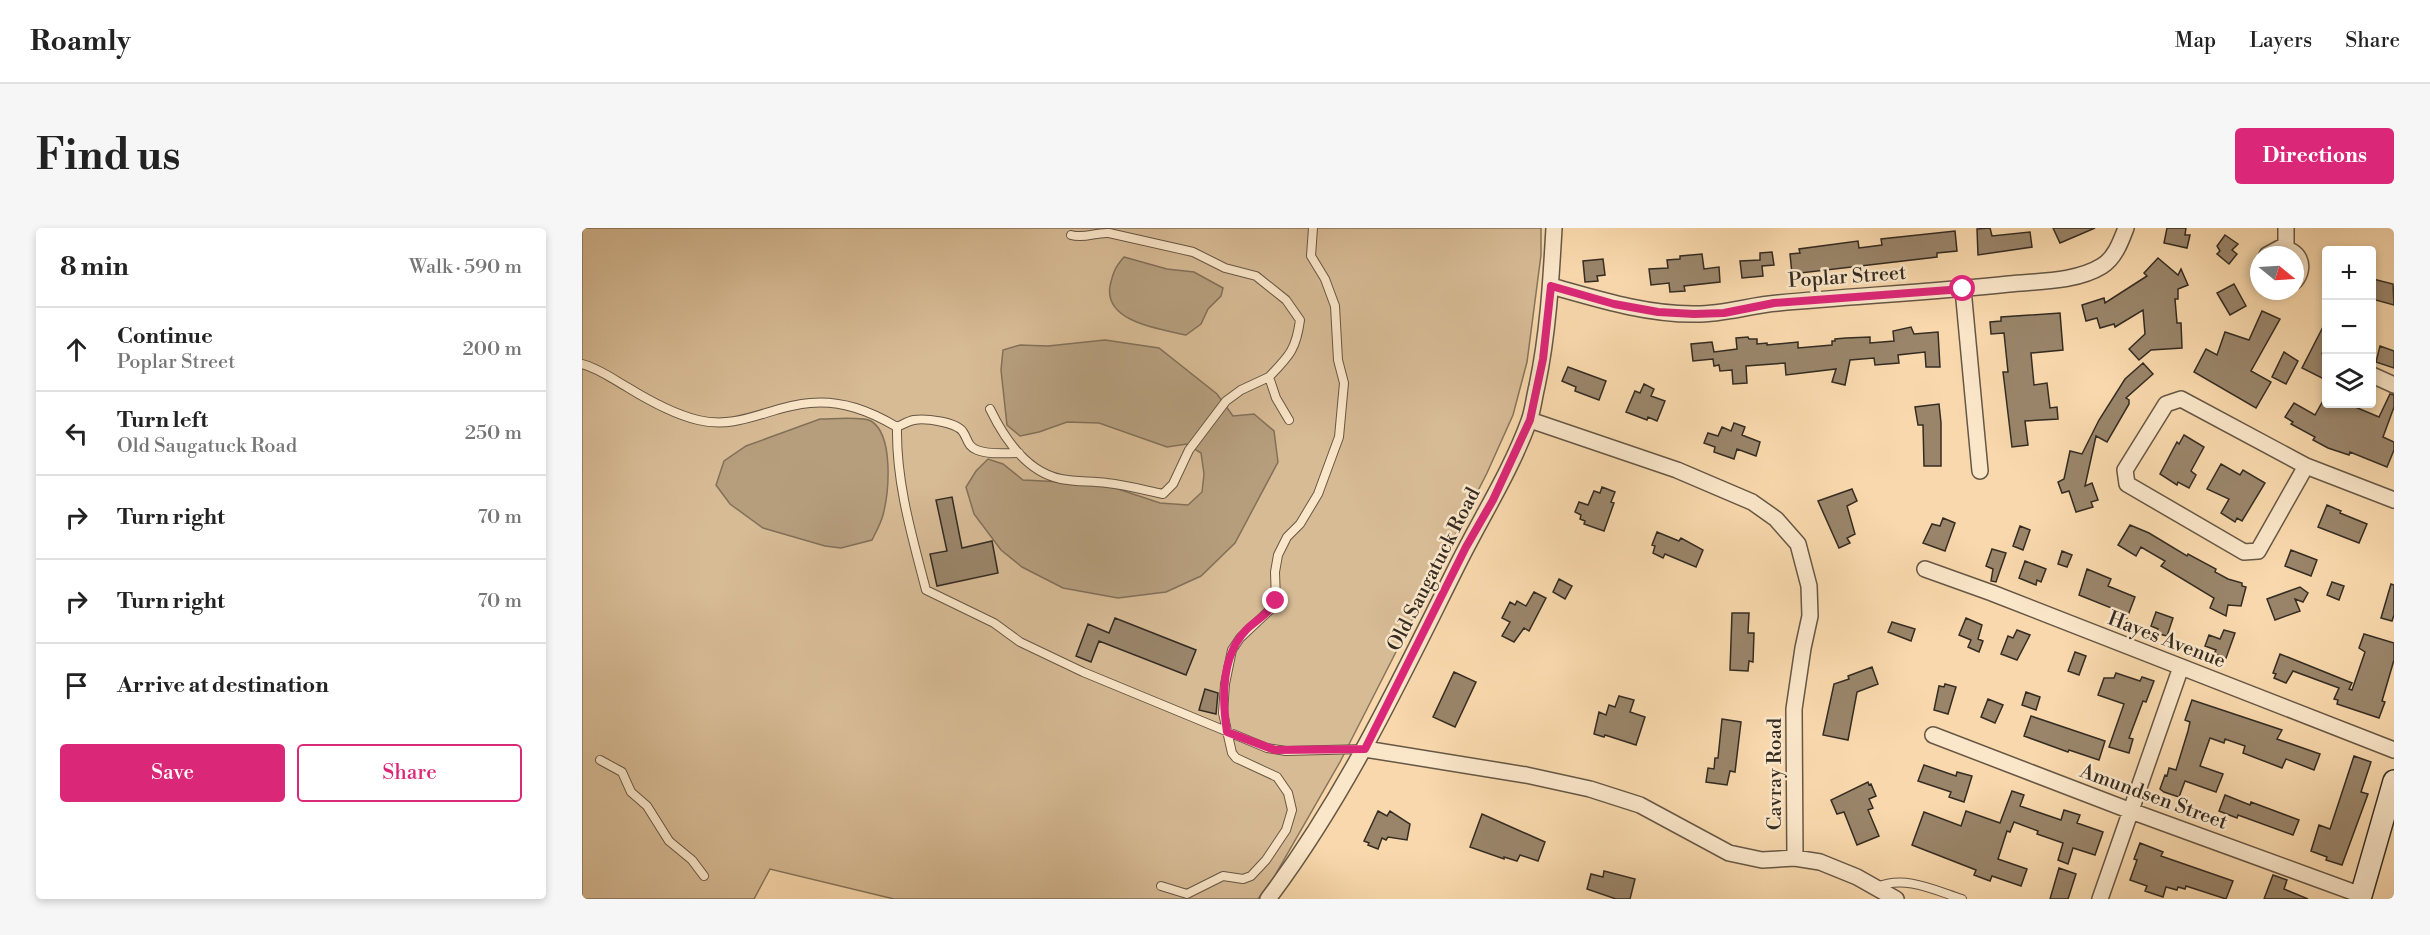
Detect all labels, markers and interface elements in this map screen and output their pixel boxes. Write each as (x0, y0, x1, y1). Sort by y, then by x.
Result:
text: Roamly (30, 24, 131, 59)
text: Map (2175, 28, 2216, 54)
text: Layers (2249, 28, 2312, 54)
text: Share (2345, 28, 2400, 54)
button: Directions (2235, 128, 2394, 184)
text: Find us (36, 130, 180, 183)
north arrow (2250, 246, 2304, 300)
map controls (2322, 246, 2376, 408)
button: + (2322, 246, 2376, 300)
text: 8 min (60, 251, 129, 283)
text: Walk · 590 m (409, 255, 522, 280)
street label: Poplar Street (1787, 261, 1907, 294)
route start (1949, 275, 1975, 301)
button: − (2322, 300, 2376, 354)
text: Continue (117, 323, 213, 350)
icon: ahead (60, 333, 93, 366)
text: 200 m (462, 337, 522, 362)
text: Poplar Street (117, 350, 235, 375)
button: layers (2322, 354, 2376, 408)
text: Turn left (117, 407, 208, 434)
icon: left (60, 417, 93, 450)
text: 250 m (465, 421, 522, 446)
text: Old Saugatuck Road (117, 434, 297, 459)
street label: Old Saugatuck Road (1382, 483, 1487, 656)
icon: right (60, 501, 93, 534)
text: Turn right (117, 504, 225, 531)
text: 70 m (478, 505, 522, 530)
icon: right (60, 585, 93, 618)
route end (1262, 587, 1288, 613)
text: Turn right (117, 588, 225, 615)
text: 70 m (478, 589, 522, 614)
street label: Hayes Avenue (2104, 606, 2229, 674)
icon: arrive (60, 669, 93, 702)
text: Arrive at destination (117, 672, 329, 699)
street label: Cavray Road (1763, 717, 1788, 830)
button: Save (60, 744, 285, 802)
button: Share (297, 744, 522, 802)
street label: Amundsen Street (2075, 759, 2231, 836)

